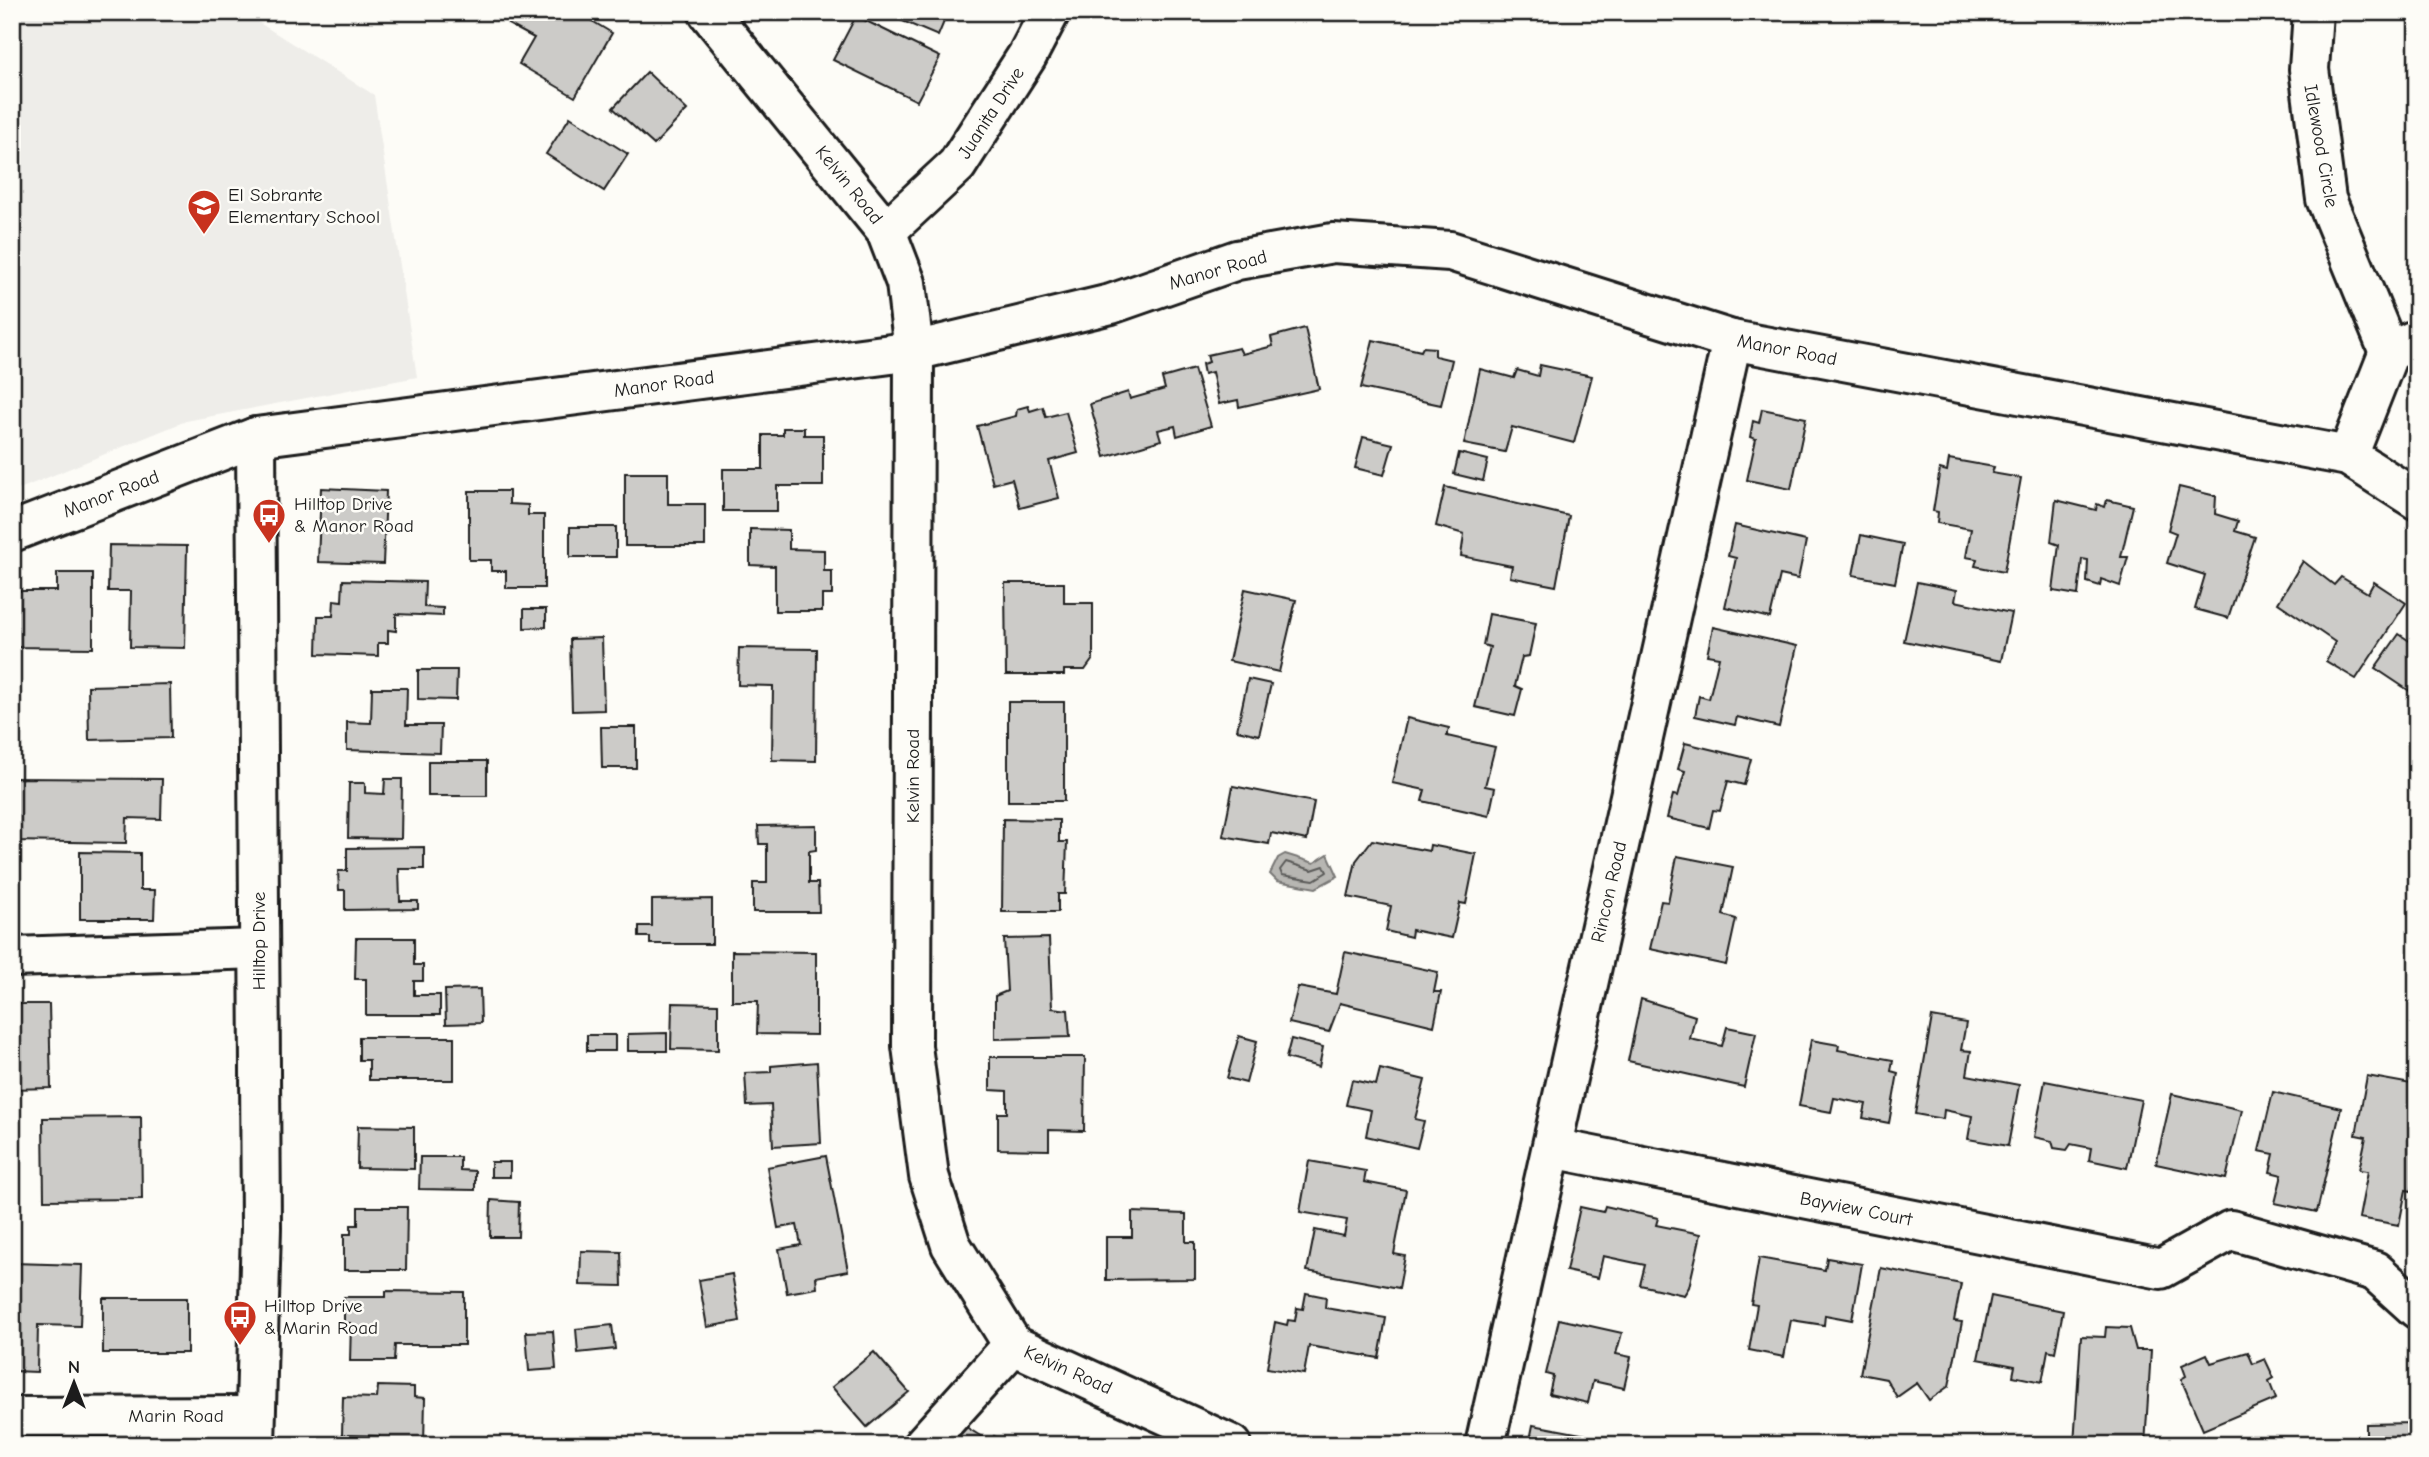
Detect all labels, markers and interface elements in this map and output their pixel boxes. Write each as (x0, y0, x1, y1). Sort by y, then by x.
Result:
street label: Juanita Drive (953, 63, 1029, 163)
street label: Idlewood Circle (2299, 83, 2343, 209)
street label: Kelvin Road (811, 141, 887, 229)
place label: El Sobrante Elementary School (228, 184, 380, 228)
school or university icon: El Sobrante Elementary School (185, 187, 223, 236)
street label: Manor Road (1166, 245, 1270, 295)
street label: Manor Road (1735, 330, 1839, 370)
street label: Manor Road (612, 366, 716, 402)
street label: Manor Road (60, 466, 162, 522)
place label: Hilltop Drive & Manor Road (294, 493, 414, 537)
bus stop icon: Hilltop Drive & Manor Road (250, 496, 288, 545)
street label: Kelvin Road (902, 729, 924, 823)
street label: Rincon Road (1587, 839, 1631, 945)
street label: Hilltop Drive (248, 892, 270, 990)
street label: Bayview Court (1798, 1187, 1915, 1231)
place label: Hilltop Drive & Marin Road (264, 1295, 378, 1339)
bus stop icon: Hilltop Drive & Marin Road (221, 1298, 259, 1347)
street label: Kelvin Road (1020, 1341, 1116, 1399)
north arrow (38, 1348, 108, 1418)
text: N (68, 1356, 80, 1378)
street label: Marin Road (128, 1405, 224, 1427)

